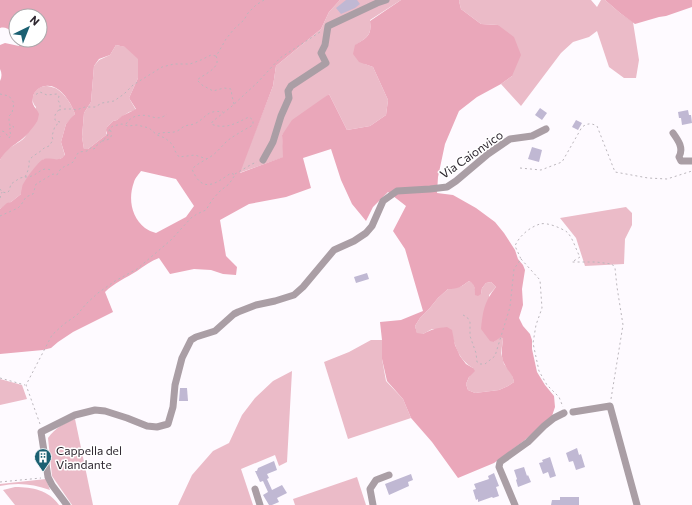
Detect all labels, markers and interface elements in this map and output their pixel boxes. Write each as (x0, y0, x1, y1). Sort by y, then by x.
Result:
north arrow (8, 8, 48, 48)
text: N (28, 13, 43, 28)
street label: Via Caionvico (437, 127, 505, 181)
place label: Cappella del Viandante (56, 443, 122, 471)
building icon: Cappella del Viandante (33, 447, 53, 472)

